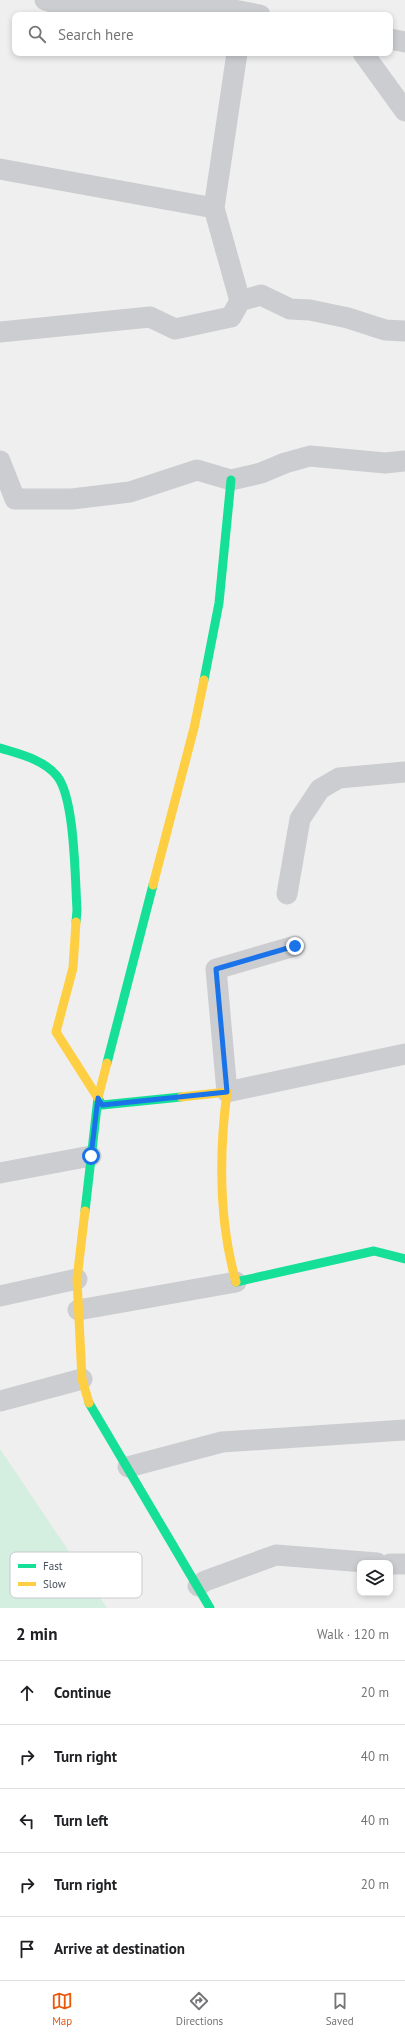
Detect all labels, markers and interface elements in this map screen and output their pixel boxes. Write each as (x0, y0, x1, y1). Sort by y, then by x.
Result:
search box (12, 12, 393, 56)
icon: search (26, 23, 48, 45)
text: Search here (58, 25, 134, 44)
route end (286, 937, 304, 955)
route start (82, 1147, 100, 1165)
legend (10, 1552, 142, 1598)
text: Fast (43, 1559, 63, 1573)
map controls (357, 1560, 393, 1596)
button: layers (357, 1560, 393, 1596)
text: Slow (43, 1577, 66, 1591)
text: 2 min (16, 1623, 57, 1645)
text: Walk · 120 m (317, 1626, 389, 1643)
icon: ahead (16, 1682, 38, 1704)
text: Continue (54, 1683, 111, 1702)
text: 20 m (361, 1684, 389, 1701)
icon: right (16, 1746, 38, 1768)
text: Turn right (54, 1747, 117, 1766)
text: 40 m (361, 1748, 389, 1765)
icon: left (16, 1810, 38, 1832)
text: Turn left (54, 1811, 108, 1830)
text: 40 m (361, 1812, 389, 1829)
icon: right (16, 1874, 38, 1896)
text: Turn right (54, 1875, 117, 1894)
text: 20 m (361, 1876, 389, 1893)
icon: arrive (16, 1938, 38, 1960)
text: Arrive at destination (54, 1939, 185, 1958)
tab: Map (51, 1990, 73, 2028)
tab: Directions (176, 1990, 223, 2028)
tab: Saved (326, 1990, 354, 2028)

